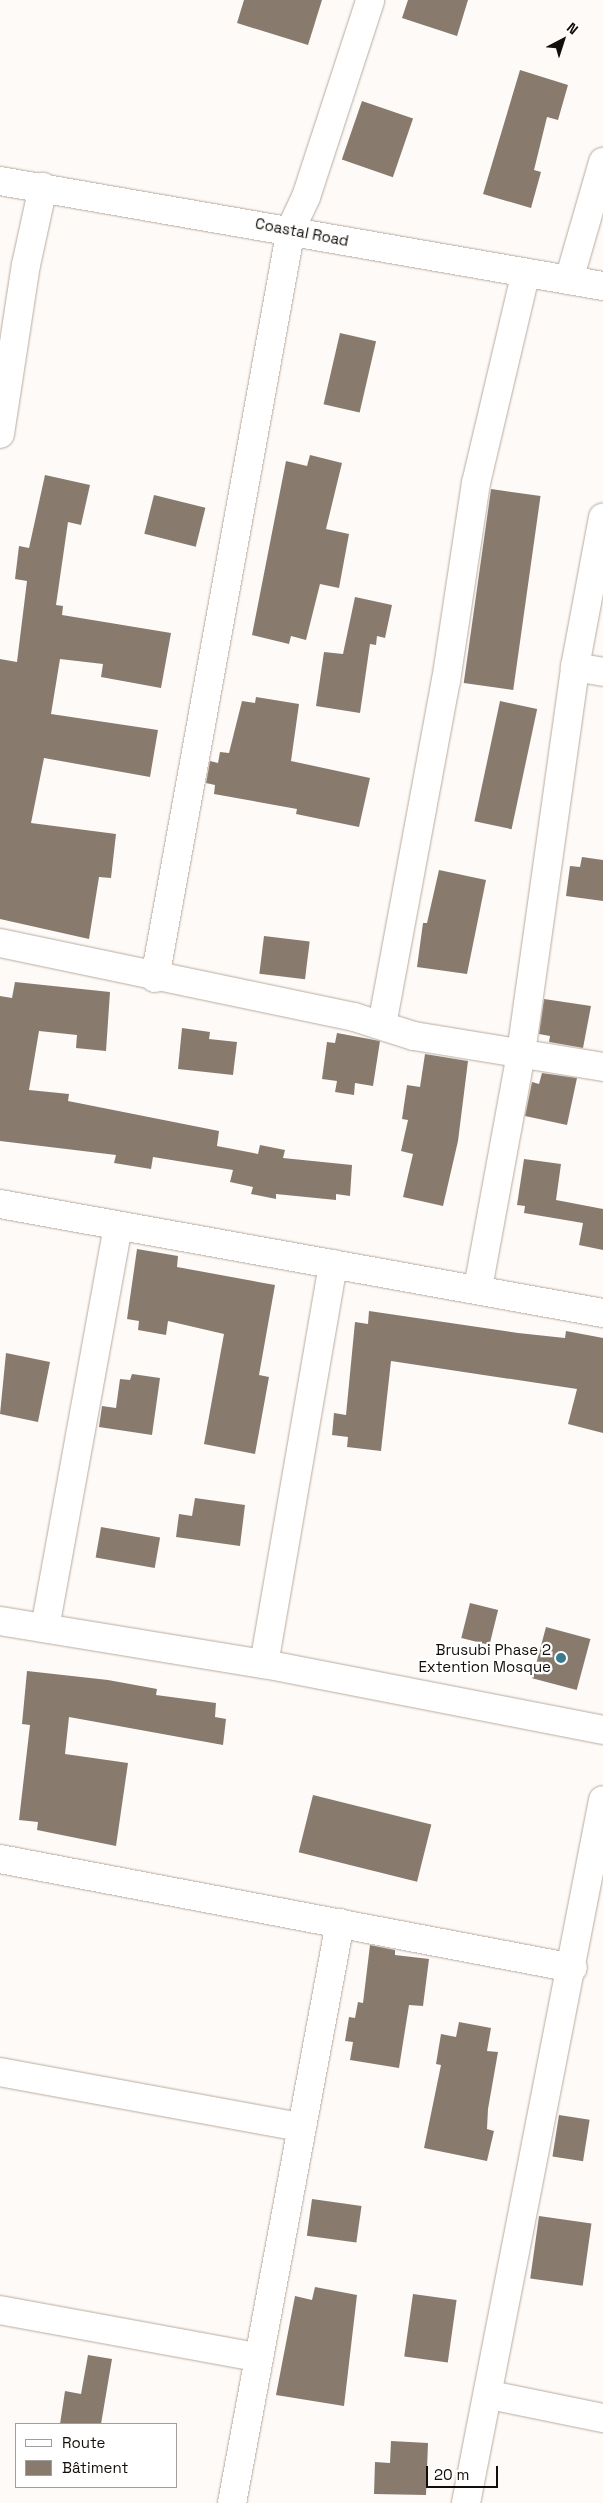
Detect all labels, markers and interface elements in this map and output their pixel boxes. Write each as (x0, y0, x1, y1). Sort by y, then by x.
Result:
north arrow (538, 15, 588, 65)
text: N (563, 19, 582, 38)
street label: Coastal Road (254, 214, 350, 250)
place label: Brusubi Phase 2 Extention Mosque (418, 1640, 551, 1675)
marker: Brusubi Phase 2 Extention Mosque (555, 1652, 567, 1664)
legend (15, 2423, 178, 2488)
text: Route (62, 2433, 105, 2452)
scale bar (428, 2456, 500, 2488)
text: Bâtiment (62, 2458, 128, 2477)
text: 20 m (434, 2465, 469, 2484)

